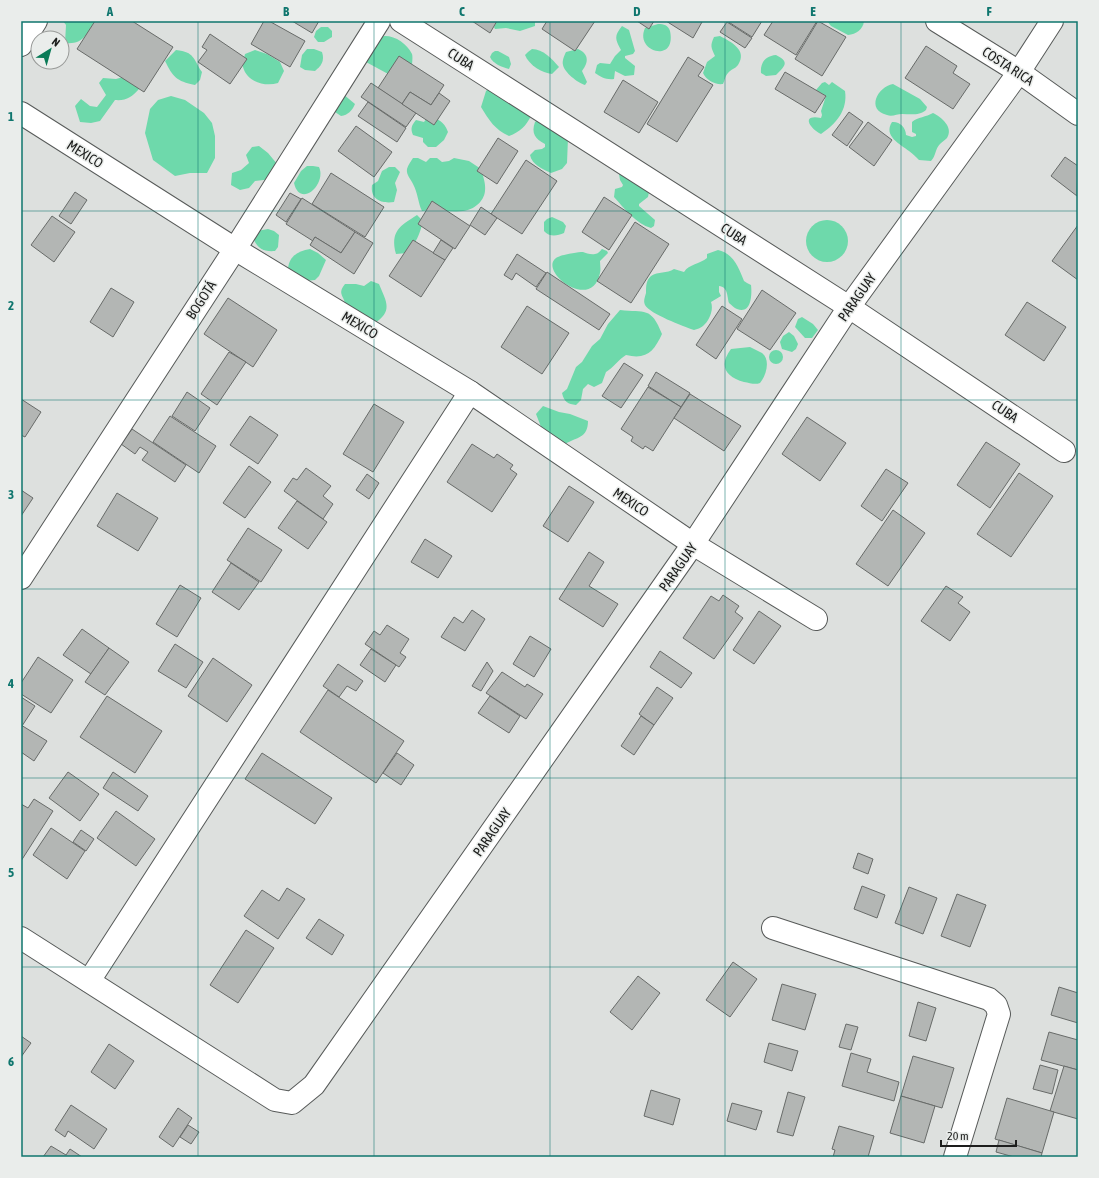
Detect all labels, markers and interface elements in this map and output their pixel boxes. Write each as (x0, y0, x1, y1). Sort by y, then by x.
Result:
text: A (106, 4, 114, 19)
text: B (283, 4, 290, 19)
text: C (459, 4, 465, 19)
text: D (633, 4, 641, 19)
text: E (810, 4, 816, 19)
text: F (986, 4, 992, 19)
north arrow (30, 30, 70, 70)
text: N (50, 35, 62, 49)
street label: COSTA RICA (979, 43, 1037, 89)
street label: CUBA (445, 45, 477, 73)
text: 1 (8, 109, 14, 124)
street label: MEXICO (64, 137, 106, 171)
street label: CUBA (718, 220, 750, 248)
street label: PARAGUAY (835, 269, 880, 324)
street label: BOGOTÁ (183, 278, 219, 322)
text: 2 (8, 298, 14, 313)
street label: MEXICO (339, 308, 381, 342)
street label: CUBA (989, 397, 1021, 426)
street label: MEXICO (610, 484, 652, 520)
text: 3 (8, 487, 14, 502)
street label: PARAGUAY (656, 539, 701, 594)
text: 4 (7, 676, 14, 691)
street label: PARAGUAY (470, 804, 515, 859)
text: 5 (8, 865, 14, 880)
text: 6 (8, 1054, 14, 1069)
scale bar (941, 1122, 1016, 1148)
text: 20 m (947, 1129, 969, 1143)

